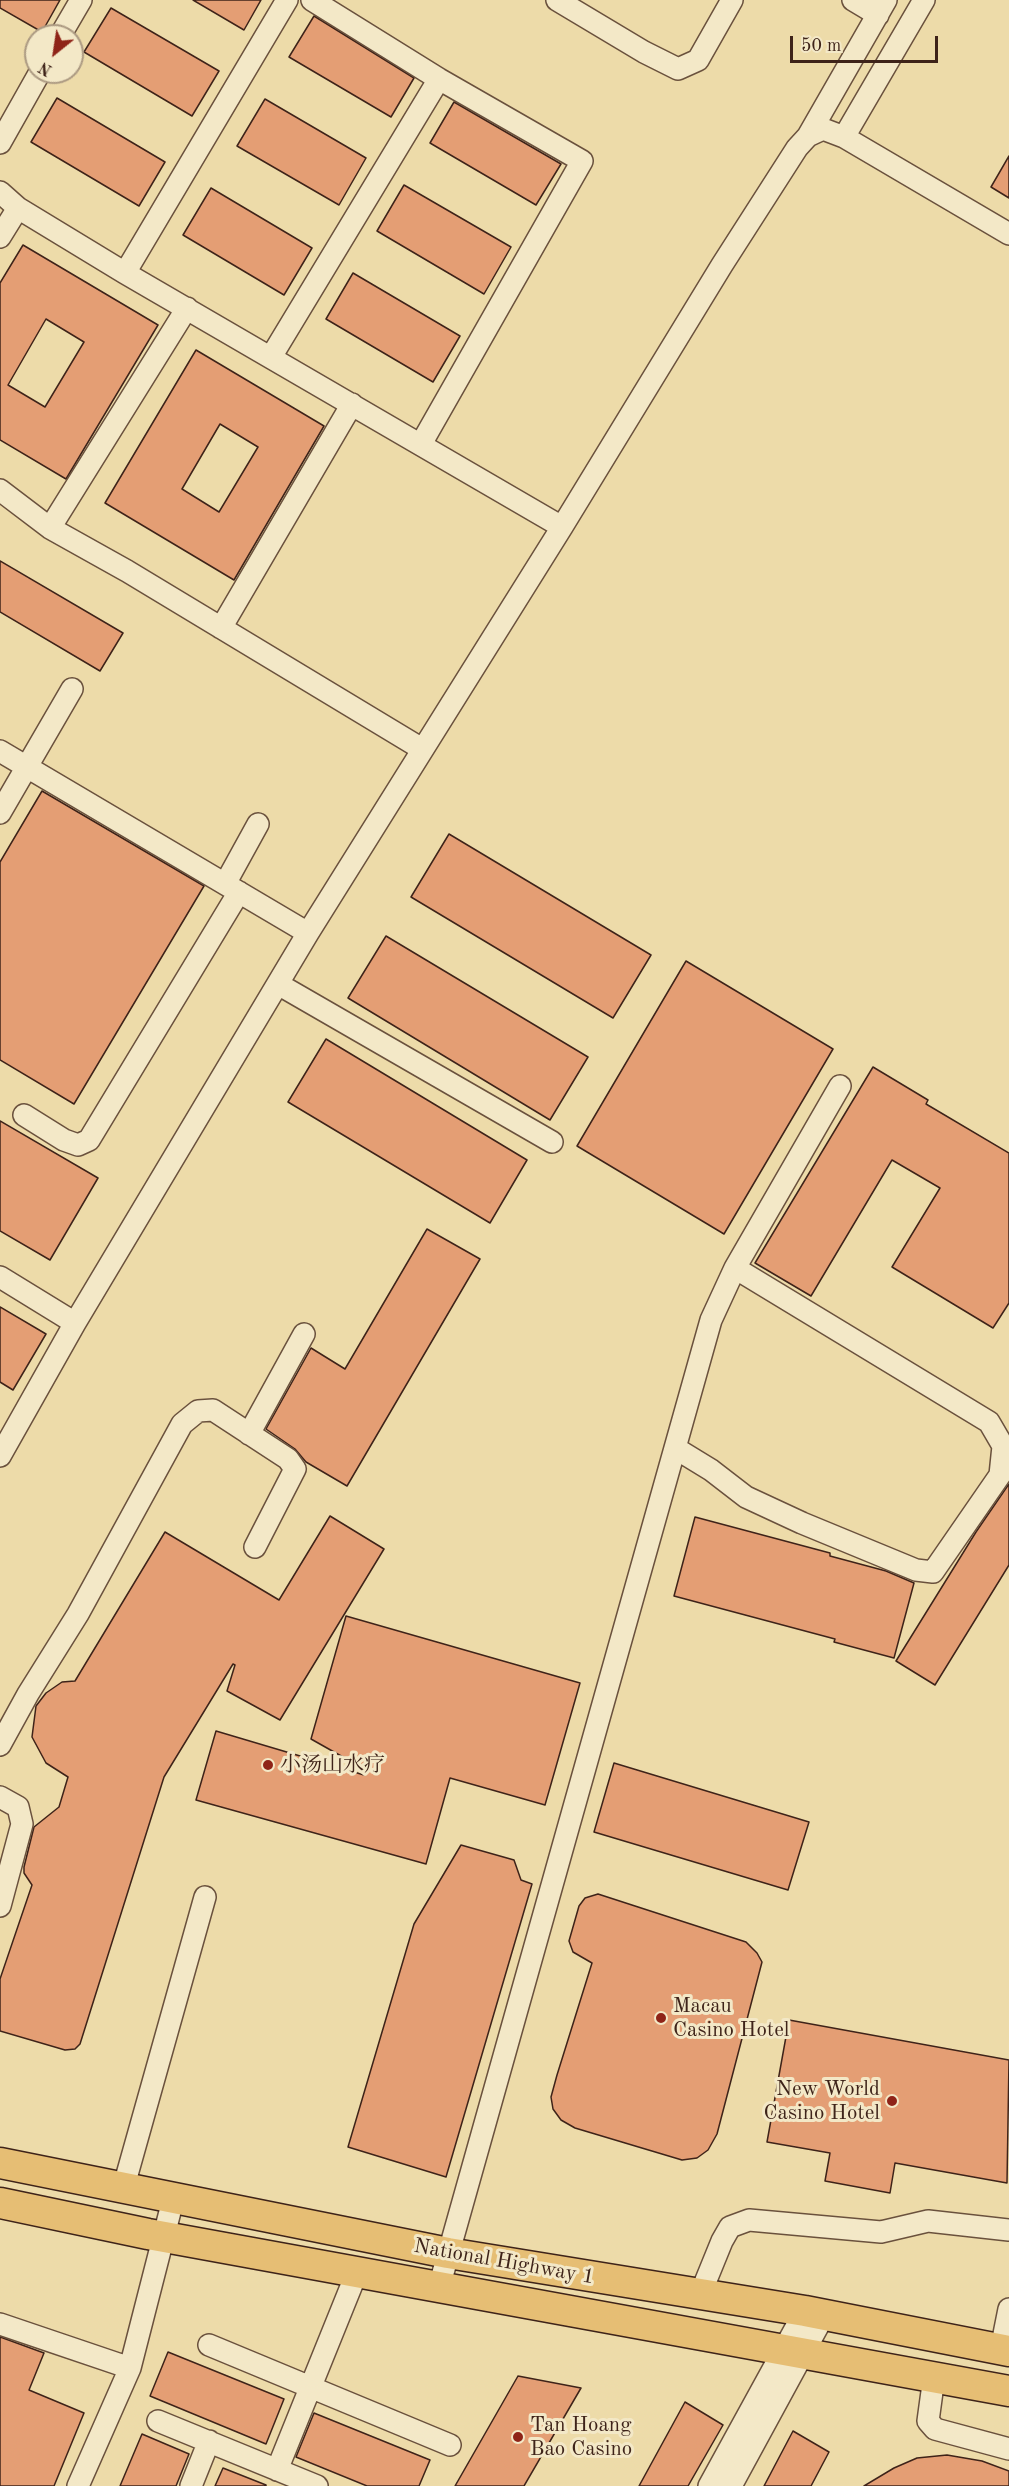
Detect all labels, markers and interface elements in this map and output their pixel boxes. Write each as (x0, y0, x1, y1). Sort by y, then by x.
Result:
north arrow (24, 24, 84, 84)
scale bar (793, 24, 942, 62)
text: 50 m (801, 37, 841, 55)
text: N (37, 58, 55, 78)
place label: 小汤山水疗 (280, 1752, 385, 1778)
marker: 小汤山水疗 (261, 1758, 275, 1772)
place label: Macau Casino Hotel (673, 1993, 790, 2043)
marker: Macau Casino Hotel (654, 2011, 668, 2025)
place label: New World Casino Hotel (763, 2076, 880, 2126)
marker: New World Casino Hotel (885, 2094, 899, 2108)
street label: National Highway 1 (412, 2234, 596, 2290)
place label: Tan Hoang Bao Casino (530, 2412, 632, 2462)
marker: Tan Hoang Bao Casino (511, 2430, 525, 2444)

